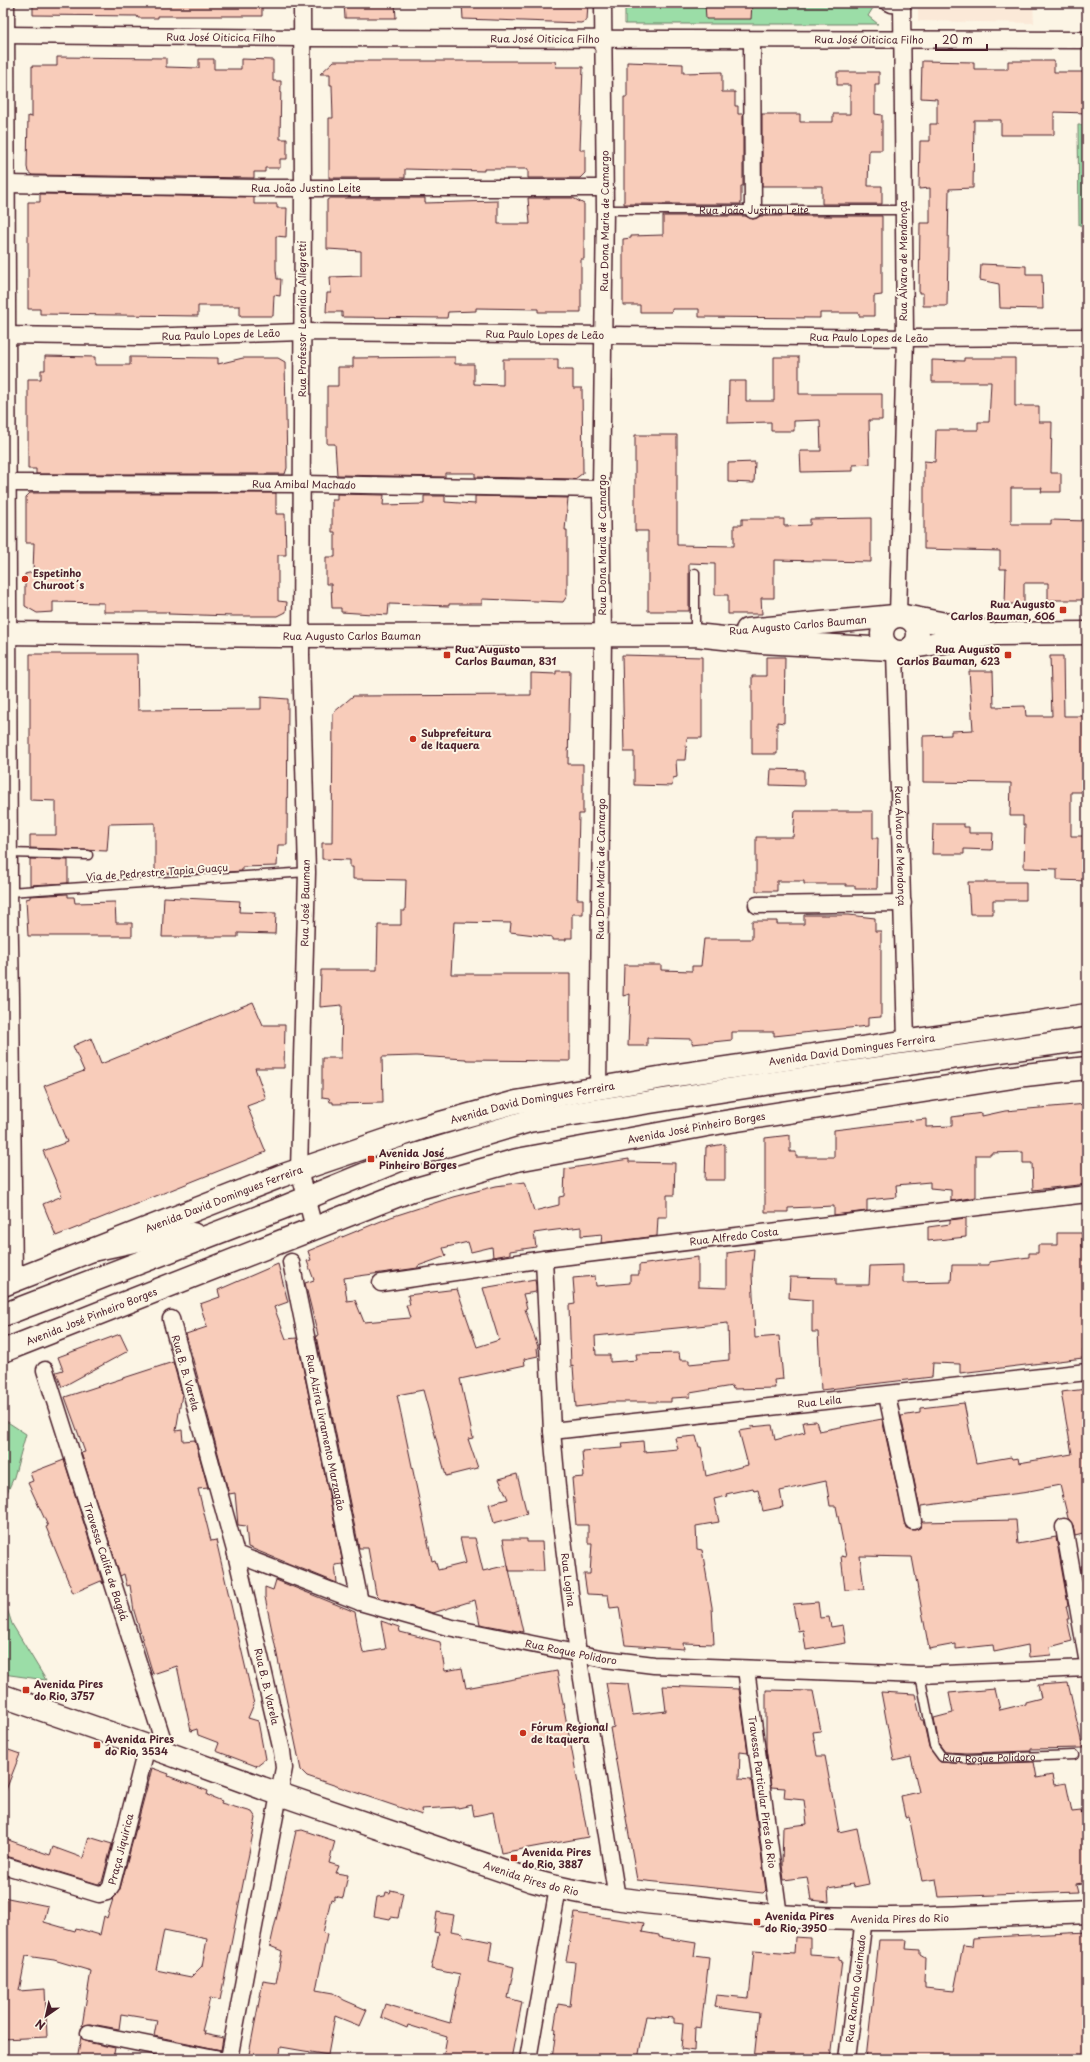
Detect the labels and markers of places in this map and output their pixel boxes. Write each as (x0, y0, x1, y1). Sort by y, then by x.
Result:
place label: Espetinho Churoot´s (33, 565, 84, 592)
marker: Espetinho Churoot´s (20, 574, 30, 584)
place label: Rua Augusto Carlos Bauman, 606 (951, 596, 1056, 623)
marker: Rua Augusto Carlos Bauman, 606 (1058, 605, 1068, 615)
place label: Rua Augusto Carlos Bauman, 831 (455, 641, 557, 668)
place label: Rua Augusto Carlos Bauman, 623 (896, 641, 1000, 668)
marker: Rua Augusto Carlos Bauman, 831 (442, 650, 452, 660)
marker: Rua Augusto Carlos Bauman, 623 (1003, 650, 1013, 660)
place label: Subprefeitura de Itaquera (421, 725, 492, 752)
marker: Subprefeitura de Itaquera (408, 734, 418, 744)
place label: Avenida José Pinheiro Borges (378, 1145, 457, 1172)
marker: Avenida José Pinheiro Borges (366, 1154, 376, 1164)
place label: Avenida Pires do Rio, 3757 (33, 1676, 103, 1703)
marker: Avenida Pires do Rio, 3757 (21, 1685, 31, 1695)
place label: Fórum Regional de Itaquera (531, 1719, 608, 1746)
marker: Fórum Regional de Itaquera (518, 1728, 528, 1738)
place label: Avenida Pires do Rio, 3534 (104, 1731, 174, 1758)
marker: Avenida Pires do Rio, 3534 (92, 1740, 102, 1750)
place label: Avenida Pires do Rio, 3887 (521, 1844, 591, 1871)
marker: Avenida Pires do Rio, 3887 (509, 1853, 519, 1863)
place label: Avenida Pires do Rio, 3950 (764, 1908, 834, 1935)
marker: Avenida Pires do Rio, 3950 (752, 1917, 762, 1927)

